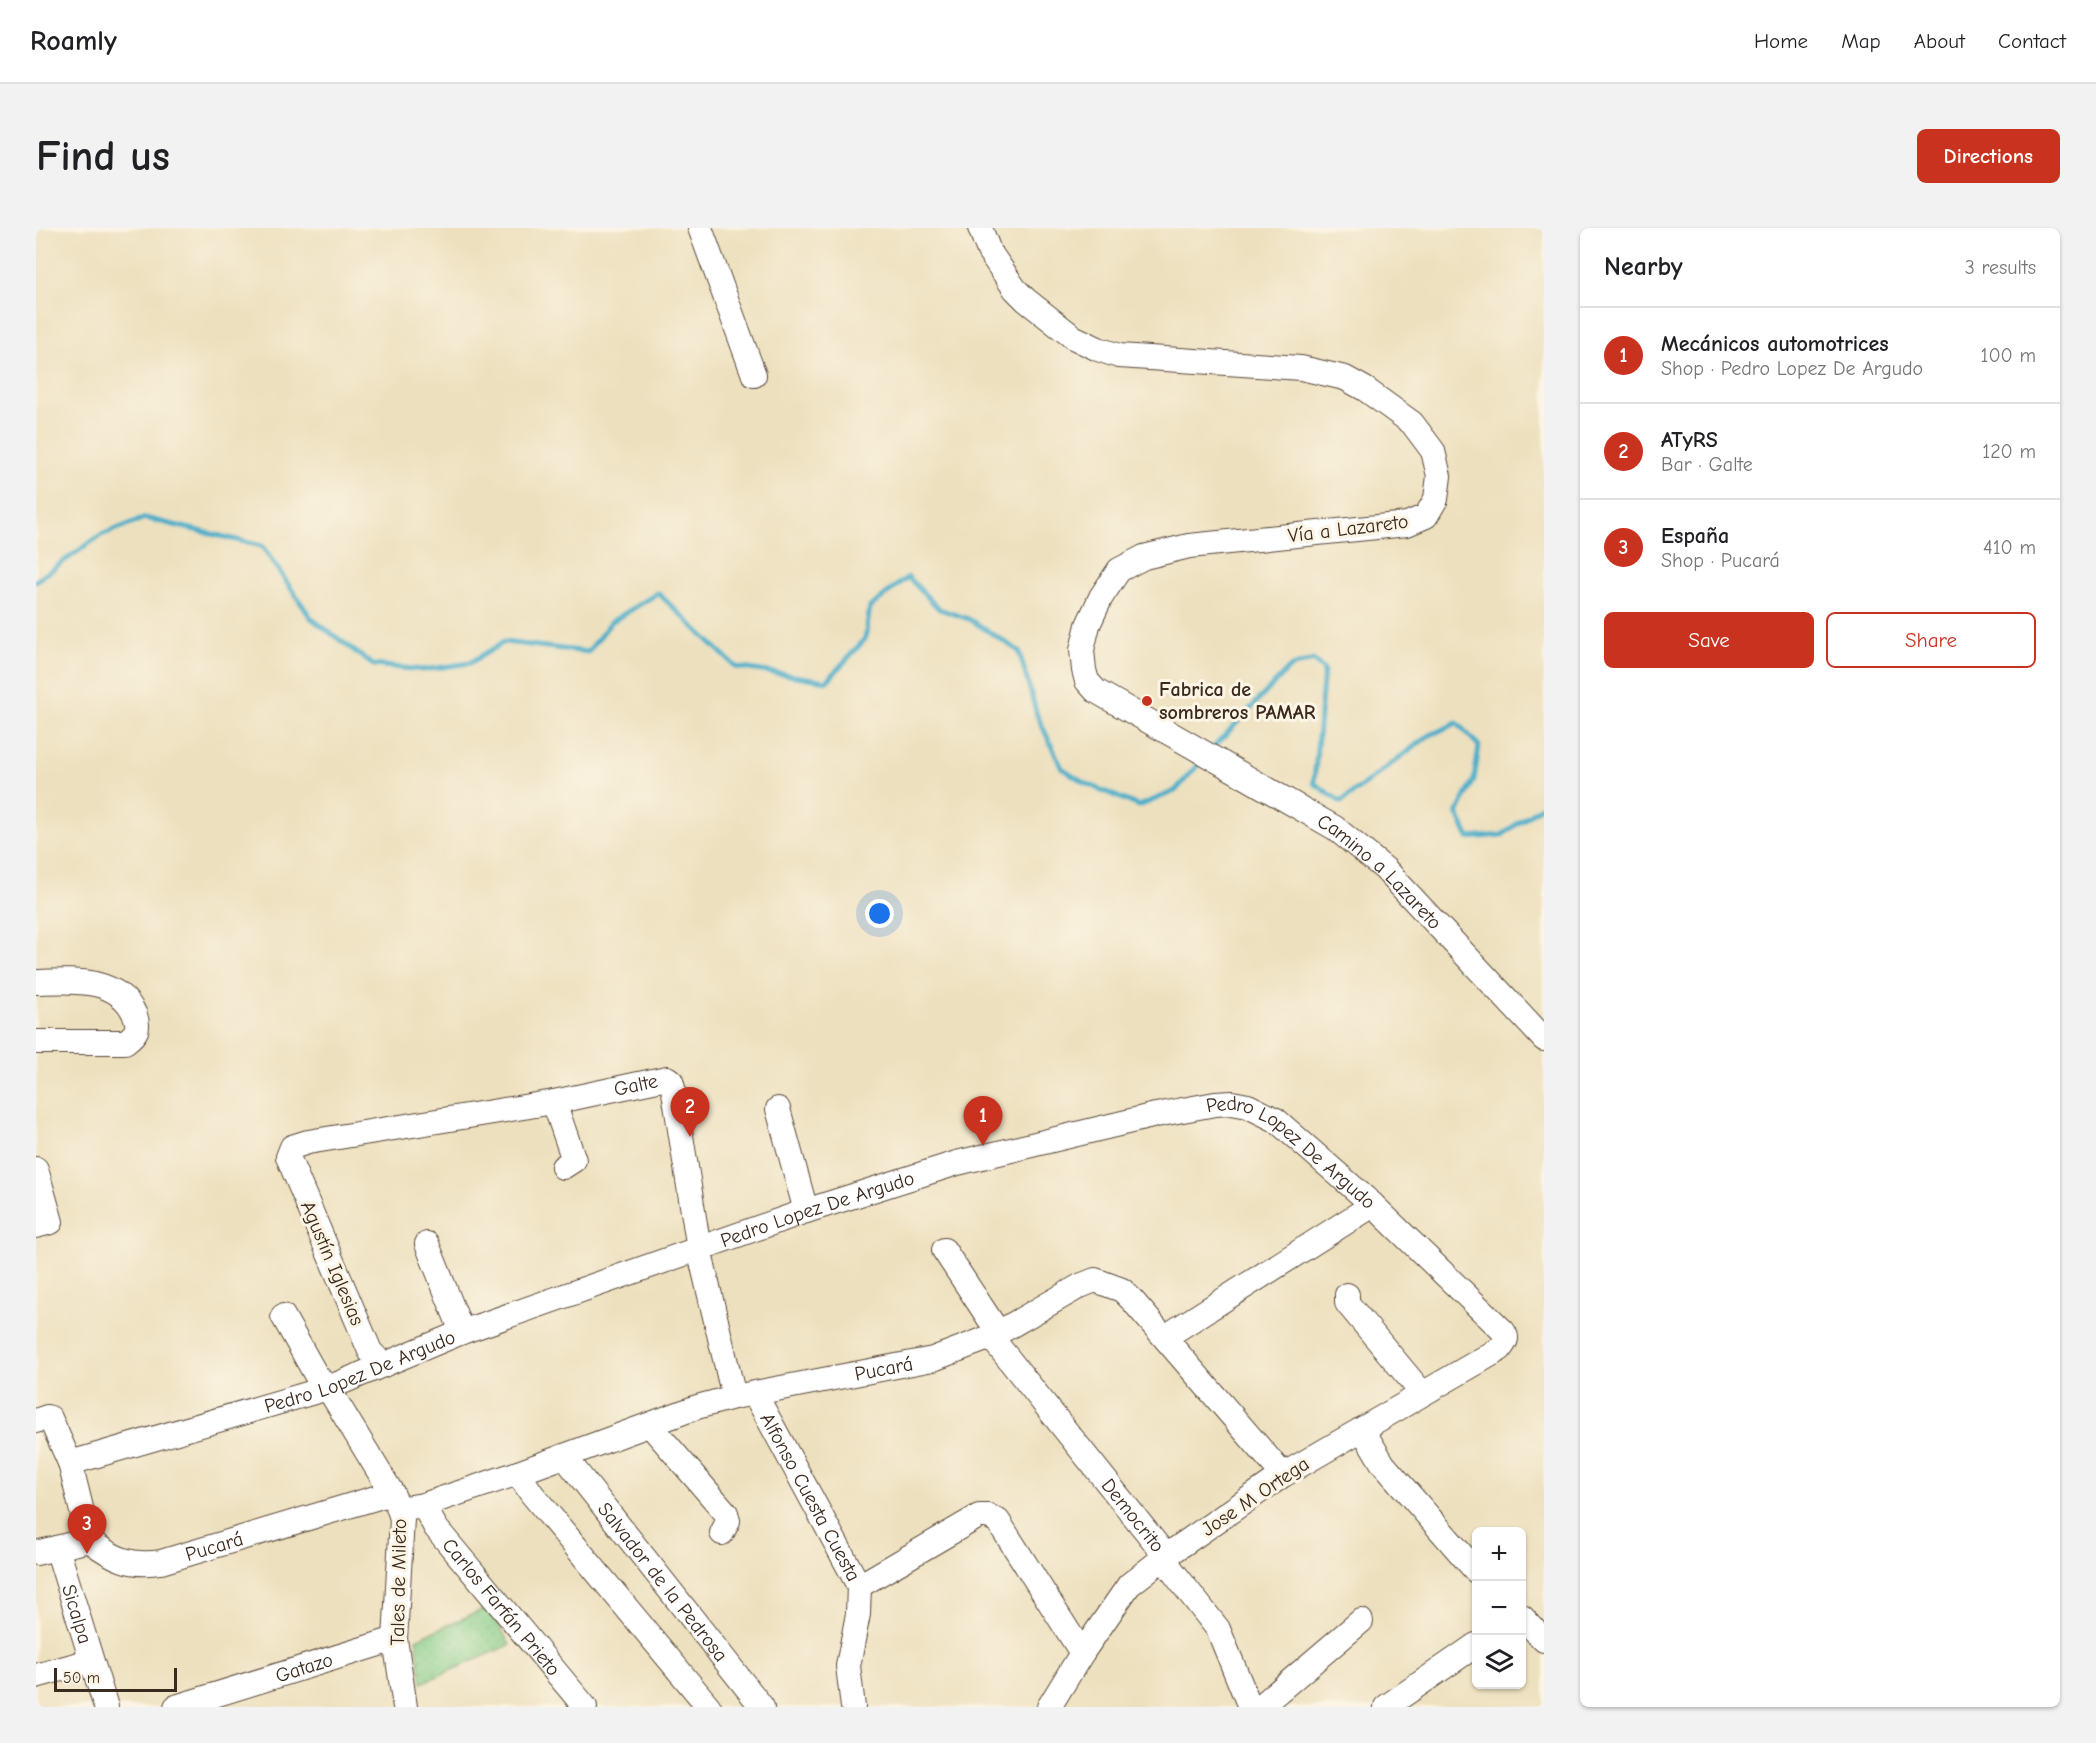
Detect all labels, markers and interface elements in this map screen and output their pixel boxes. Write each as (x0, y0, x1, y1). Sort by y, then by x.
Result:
text: Roamly (30, 25, 117, 57)
text: Home (1754, 29, 1808, 53)
text: Map (1841, 29, 1881, 53)
text: About (1914, 29, 1965, 53)
text: Contact (1998, 29, 2066, 53)
button: Directions (1917, 129, 2060, 183)
text: Find us (36, 132, 170, 181)
text: Nearby (1604, 252, 1683, 282)
text: 3 results (1965, 256, 2036, 279)
text: Mecánicos automotrices (1661, 331, 1889, 357)
text: 1 (1620, 344, 1627, 367)
text: 100 m (1981, 344, 2036, 367)
text: Shop · Pedro Lopez De Argudo (1661, 357, 1923, 380)
text: ATyRS (1661, 427, 1718, 453)
text: 2 (1619, 440, 1628, 463)
text: 120 m (1982, 440, 2036, 463)
text: Bar · Galte (1661, 453, 1753, 476)
street label: Vía a Lazareto (1287, 510, 1410, 547)
text: España (1661, 523, 1729, 549)
text: 3 (1619, 536, 1628, 559)
text: 410 m (1983, 536, 2036, 559)
text: Shop · Pucará (1661, 549, 1780, 572)
button: Save (1604, 612, 1814, 668)
button: Share (1826, 612, 2036, 668)
place label: Fabrica de sombreros PAMAR (1159, 678, 1316, 724)
marker: Fabrica de sombreros PAMAR (1140, 694, 1154, 708)
street label: Camino a Lazareto (1313, 809, 1446, 934)
your location (865, 899, 894, 928)
street label: Galte (612, 1069, 660, 1101)
pin: 2 (670, 1088, 710, 1137)
street label: Pedro Lopez De Argudo (1204, 1092, 1380, 1214)
pin: 1 (964, 1096, 1002, 1146)
street label: Pedro Lopez De Argudo (718, 1166, 917, 1252)
street label: Agustín Iglesias (296, 1197, 369, 1329)
street label: Pedro Lopez De Argudo (262, 1325, 459, 1418)
street label: Pucará (853, 1352, 915, 1386)
street label: Alfonso Cuesta Cuesta (755, 1409, 865, 1585)
street label: Jose M Ortega (1197, 1452, 1313, 1541)
street label: Democrito (1097, 1474, 1169, 1557)
street label: Salvador de la Pedrosa (593, 1498, 733, 1666)
pin: 3 (68, 1504, 106, 1554)
street label: Tales de Mileto (386, 1518, 411, 1646)
street label: Pucará (183, 1527, 246, 1566)
map controls (1472, 1527, 1526, 1689)
button: + (1472, 1527, 1526, 1581)
street label: Carlos Farfán Prieto (437, 1534, 565, 1680)
button: − (1472, 1581, 1526, 1635)
street label: Sicalpa (57, 1582, 97, 1647)
button: layers (1472, 1635, 1526, 1689)
street label: Gatazo (273, 1648, 336, 1687)
scale bar (54, 1665, 177, 1692)
text: 50 m (63, 1669, 100, 1687)

